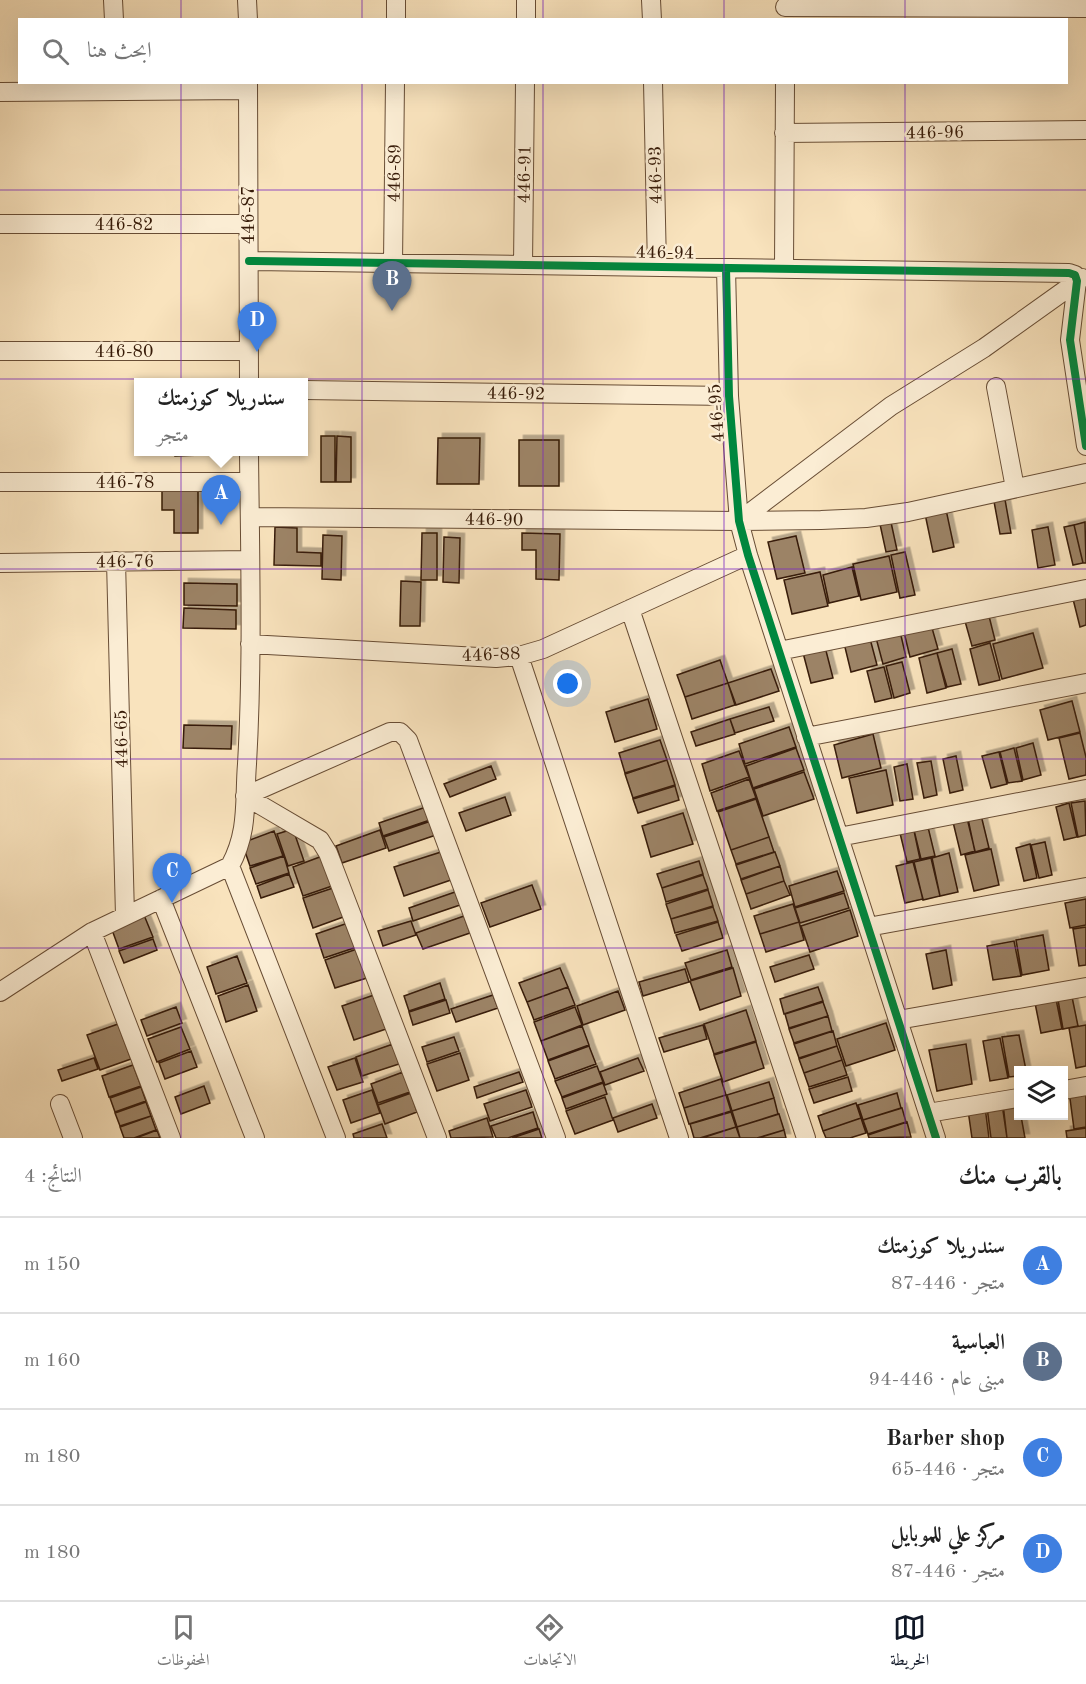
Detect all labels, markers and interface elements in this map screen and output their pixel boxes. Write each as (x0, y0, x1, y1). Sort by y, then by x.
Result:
search box (18, 18, 1068, 84)
icon: search (39, 35, 72, 68)
text: ابحث هنا (87, 40, 152, 62)
street label: 446-96 (905, 123, 965, 143)
street label: 446-89 (385, 143, 405, 203)
street label: 446-91 (515, 144, 535, 204)
street label: 446-93 (646, 145, 666, 205)
street label: 446-87 (240, 186, 258, 244)
street label: 446-82 (95, 216, 153, 234)
street label: 446-94 (635, 243, 695, 263)
pin: B (372, 262, 412, 311)
pin: D (238, 302, 276, 352)
street label: 446-80 (95, 343, 153, 361)
popup (134, 378, 308, 456)
street label: 446-95 (706, 383, 728, 443)
street label: 446-92 (486, 384, 546, 404)
text: سندريلا كوزمتك (157, 388, 285, 410)
text: متجر (157, 426, 189, 446)
street label: 446-78 (96, 474, 154, 492)
pin: A (202, 476, 240, 525)
street label: 446-90 (464, 510, 524, 530)
street label: 446-76 (95, 552, 155, 572)
street label: 446-88 (461, 645, 521, 665)
your location (553, 669, 582, 698)
street label: 446-65 (112, 709, 132, 769)
pin: C (152, 854, 192, 903)
map controls (1014, 1066, 1068, 1120)
button: layers (1014, 1066, 1068, 1120)
text: بالقرب منك (959, 1164, 1062, 1190)
text: النتائج: 4 (24, 1167, 82, 1187)
text: سندريلا كوزمتك (877, 1236, 1005, 1258)
text: 150 m (24, 1255, 80, 1275)
text: A (1035, 1255, 1050, 1275)
text: متجر · 446-87 (891, 1274, 1005, 1294)
text: العباسية (952, 1332, 1005, 1354)
text: 160 m (24, 1351, 80, 1371)
text: B (1035, 1351, 1050, 1371)
text: مبنى عام · 446-94 (869, 1370, 1005, 1390)
text: Barber shop (886, 1428, 1005, 1450)
text: 180 m (24, 1447, 80, 1467)
text: C (1036, 1447, 1049, 1467)
text: متجر · 446-65 (891, 1460, 1005, 1480)
text: مركز علي للموبايل (891, 1524, 1005, 1546)
text: 180 m (24, 1543, 80, 1563)
text: D (1035, 1543, 1050, 1563)
text: متجر · 446-87 (891, 1562, 1005, 1582)
tab: المحفوظات (157, 1611, 210, 1675)
tab: الاتجاهات (523, 1611, 577, 1675)
tab: الخريطة (890, 1611, 929, 1675)

